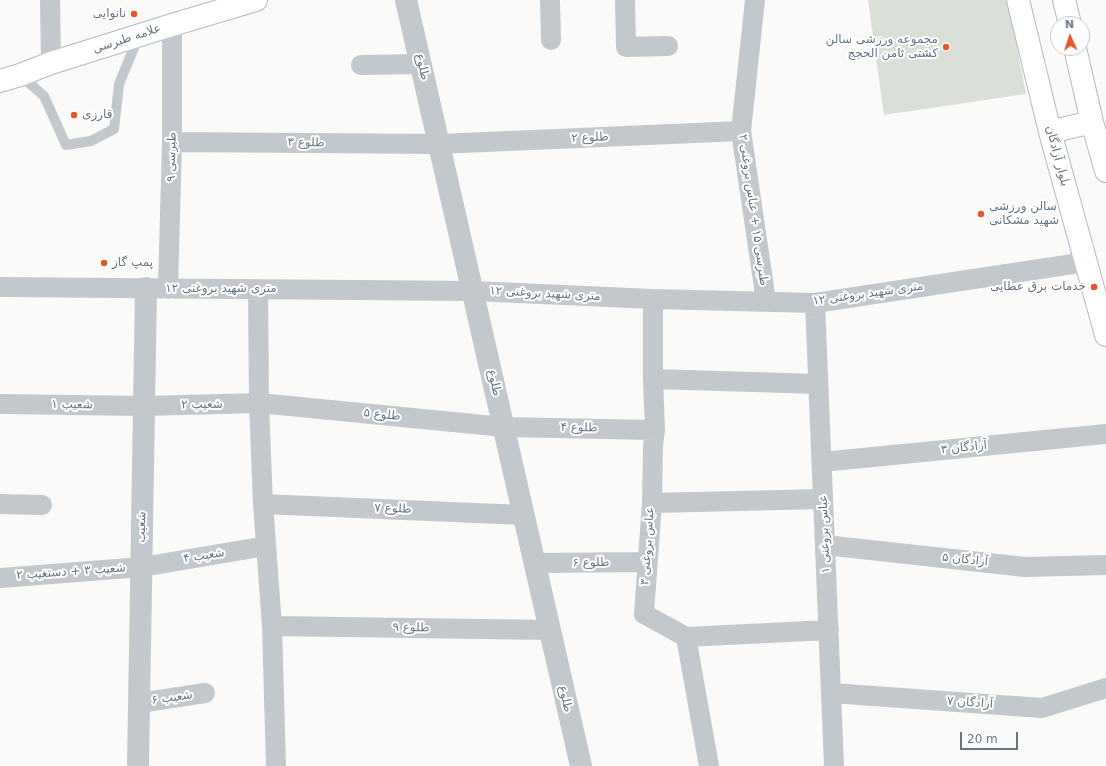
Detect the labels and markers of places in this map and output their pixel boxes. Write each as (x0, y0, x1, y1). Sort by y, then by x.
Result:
place label: نانوایی (93, 7, 126, 21)
marker: نانوایی (129, 9, 139, 19)
place label: مجموعه ورزشی سالن کشتی ثامن الحجج (826, 33, 938, 61)
marker: مجموعه ورزشی سالن کشتی ثامن الحجج (941, 42, 951, 52)
place label: قارزی (82, 108, 112, 122)
marker: قارزی (69, 110, 79, 120)
place label: سالن ورزشی شهید مشکانی (989, 200, 1059, 228)
marker: سالن ورزشی شهید مشکانی (976, 209, 986, 219)
place label: پمپ گاز (112, 256, 153, 270)
marker: پمپ گاز (99, 258, 109, 268)
place label: خدمات برق عطایی (990, 280, 1086, 294)
marker: خدمات برق عطایی (1089, 282, 1099, 292)

